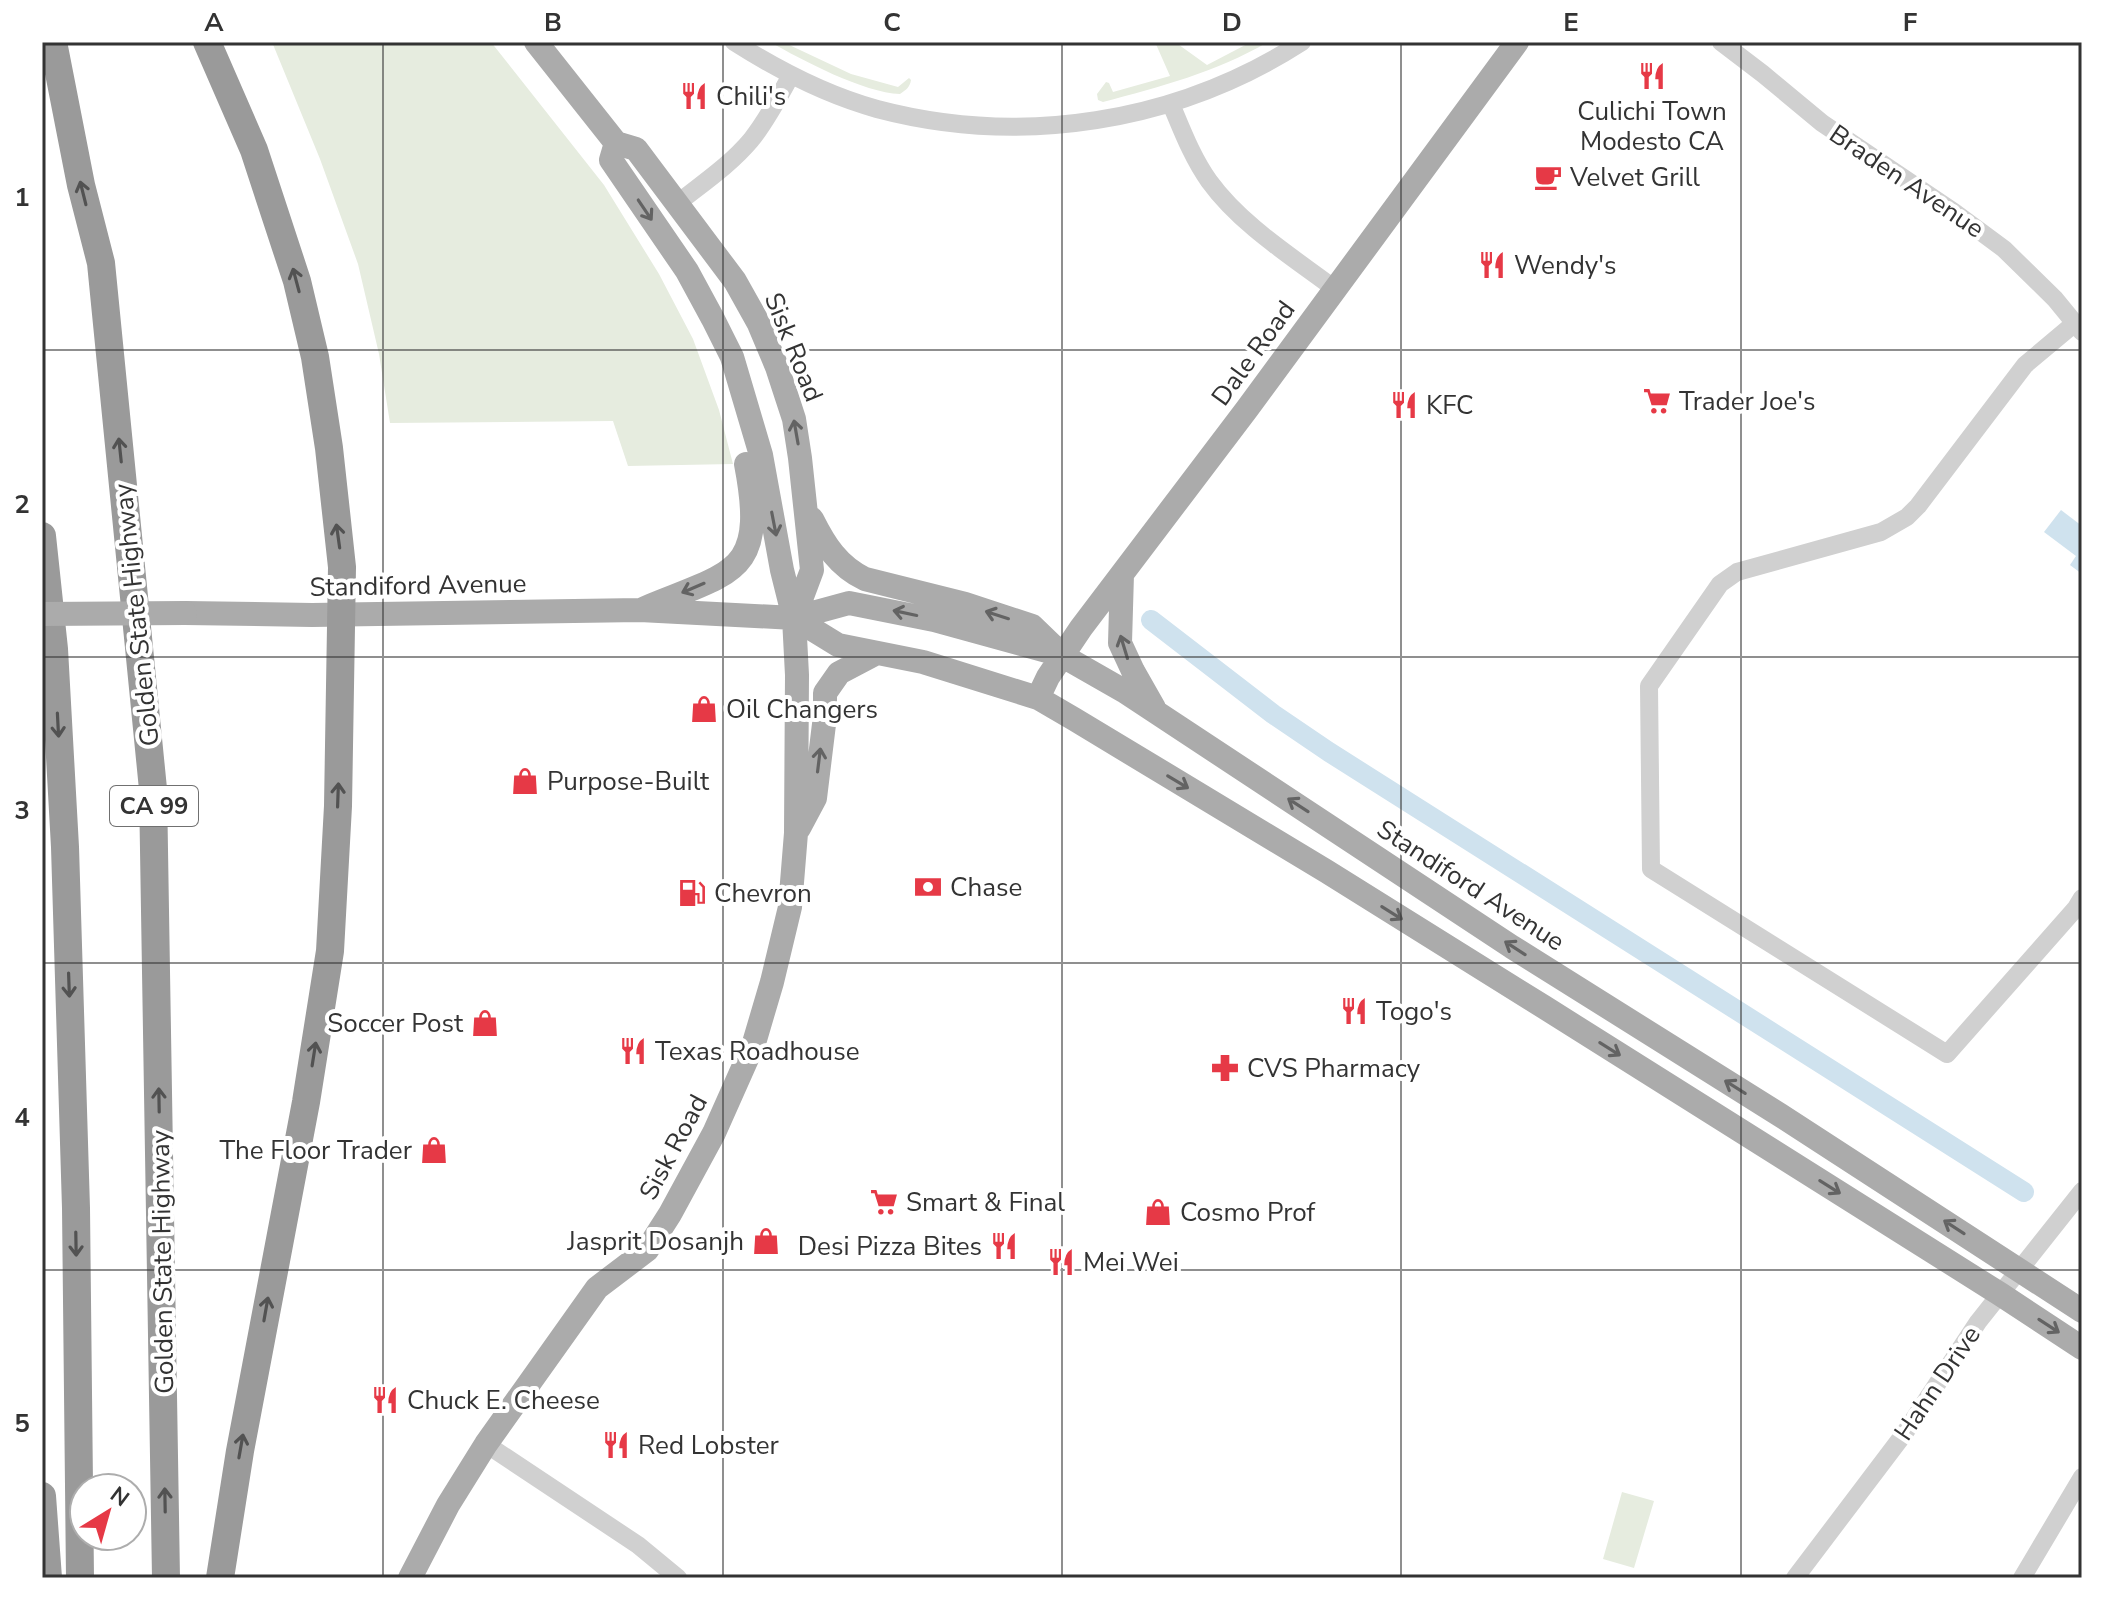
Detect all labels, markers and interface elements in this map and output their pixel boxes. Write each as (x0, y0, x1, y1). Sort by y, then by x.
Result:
text: A (204, 5, 224, 40)
text: B (544, 5, 562, 40)
text: C (883, 5, 901, 40)
text: D (1222, 5, 1242, 40)
text: E (1563, 5, 1579, 40)
text: F (1903, 5, 1917, 40)
restaurant icon: Culichi Town Modesto CA (1637, 61, 1667, 91)
place label: Chili's (716, 79, 786, 114)
restaurant icon: Chili's (679, 81, 709, 111)
place label: Culichi Town Modesto CA (1577, 94, 1727, 159)
street label: Braden Avenue (1823, 117, 1991, 246)
place label: Velvet Grill (1569, 160, 1700, 195)
cafe icon: Velvet Grill (1533, 162, 1563, 192)
text: 1 (14, 180, 30, 215)
one-way arrow (75, 181, 90, 206)
one-way arrow (637, 198, 653, 220)
place label: Wendy's (1514, 248, 1616, 283)
restaurant icon: Wendy's (1477, 250, 1507, 280)
one-way arrow (288, 267, 303, 293)
street label: Sisk Road (756, 287, 831, 407)
street label: Dale Road (1203, 294, 1303, 413)
place label: Trader Joe's (1679, 384, 1816, 419)
supermarket icon: Trader Joe's (1642, 386, 1672, 416)
place label: KFC (1426, 388, 1474, 423)
restaurant icon: KFC (1389, 390, 1419, 420)
one-way arrow (787, 420, 802, 445)
one-way arrow (112, 437, 127, 464)
street label: Golden State Highway (105, 481, 168, 748)
text: 2 (14, 487, 30, 522)
one-way arrow (768, 511, 783, 536)
one-way arrow (330, 524, 345, 549)
street label: Standiford Avenue (309, 566, 527, 605)
one-way arrow (681, 582, 706, 596)
one-way arrow (892, 605, 918, 620)
one-way arrow (985, 606, 1010, 621)
one-way arrow (1116, 635, 1131, 661)
place label: Oil Changers (726, 692, 878, 727)
shop icon: Oil Changers (689, 694, 719, 724)
one-way arrow (51, 711, 66, 738)
one-way arrow (812, 747, 827, 774)
place label: Purpose-Built (547, 764, 710, 799)
shop icon: Purpose-Built (510, 766, 540, 796)
one-way arrow (1166, 774, 1189, 790)
one-way arrow (331, 782, 346, 809)
road number: CA 99 (110, 786, 198, 826)
text: 3 (14, 793, 30, 828)
one-way arrow (1287, 797, 1309, 814)
street label: Standiford Avenue (1370, 812, 1571, 959)
place label: Chase (950, 870, 1022, 905)
bank icon: Chase (913, 872, 943, 902)
place label: Chevron (714, 876, 812, 911)
fuel station icon: Chevron (677, 878, 707, 908)
one-way arrow (1380, 905, 1403, 921)
one-way arrow (1504, 940, 1527, 956)
one-way arrow (61, 971, 76, 998)
place label: Togo's (1376, 994, 1452, 1029)
restaurant icon: Togo's (1339, 996, 1369, 1026)
place label: Soccer Post (327, 1006, 464, 1041)
shop icon: Soccer Post (470, 1008, 500, 1038)
place label: Texas Roadhouse (655, 1034, 860, 1069)
restaurant icon: Texas Roadhouse (618, 1036, 648, 1066)
one-way arrow (1598, 1041, 1621, 1057)
one-way arrow (307, 1042, 322, 1067)
place label: CVS Pharmacy (1247, 1051, 1421, 1086)
pharmacy icon: CVS Pharmacy (1210, 1053, 1240, 1083)
one-way arrow (1724, 1078, 1747, 1094)
one-way arrow (151, 1087, 167, 1114)
street label: Sisk Road (631, 1088, 716, 1206)
text: 4 (14, 1100, 30, 1135)
street label: Golden State Highway (143, 1129, 182, 1394)
place label: The Floor Trader (219, 1133, 413, 1168)
shop icon: The Floor Trader (419, 1135, 449, 1165)
one-way arrow (1818, 1179, 1841, 1195)
place label: Smart & Final (906, 1185, 1065, 1220)
supermarket icon: Smart & Final (869, 1187, 899, 1217)
place label: Cosmo Prof (1180, 1195, 1316, 1230)
shop icon: Cosmo Prof (1143, 1197, 1173, 1227)
one-way arrow (1943, 1218, 1966, 1234)
place label: Jasprit Dosanjh (566, 1224, 744, 1259)
shop icon: Jasprit Dosanjh (751, 1226, 781, 1256)
place label: Desi Pizza Bites (798, 1229, 982, 1264)
one-way arrow (68, 1230, 84, 1257)
restaurant icon: Desi Pizza Bites (989, 1231, 1019, 1261)
place label: Mei Wei (1083, 1245, 1179, 1280)
restaurant icon: Mei Wei (1046, 1247, 1076, 1277)
one-way arrow (260, 1297, 275, 1323)
one-way arrow (2038, 1318, 2060, 1335)
street label: Hahn Drive (1886, 1319, 1989, 1448)
place label: Chuck E. Cheese (407, 1383, 600, 1418)
restaurant icon: Chuck E. Cheese (370, 1385, 400, 1415)
text: 5 (14, 1406, 30, 1441)
place label: Red Lobster (638, 1428, 780, 1463)
restaurant icon: Red Lobster (601, 1430, 631, 1460)
one-way arrow (235, 1433, 250, 1459)
north arrow (68, 1472, 148, 1552)
text: N (104, 1480, 135, 1514)
one-way arrow (157, 1487, 173, 1514)

